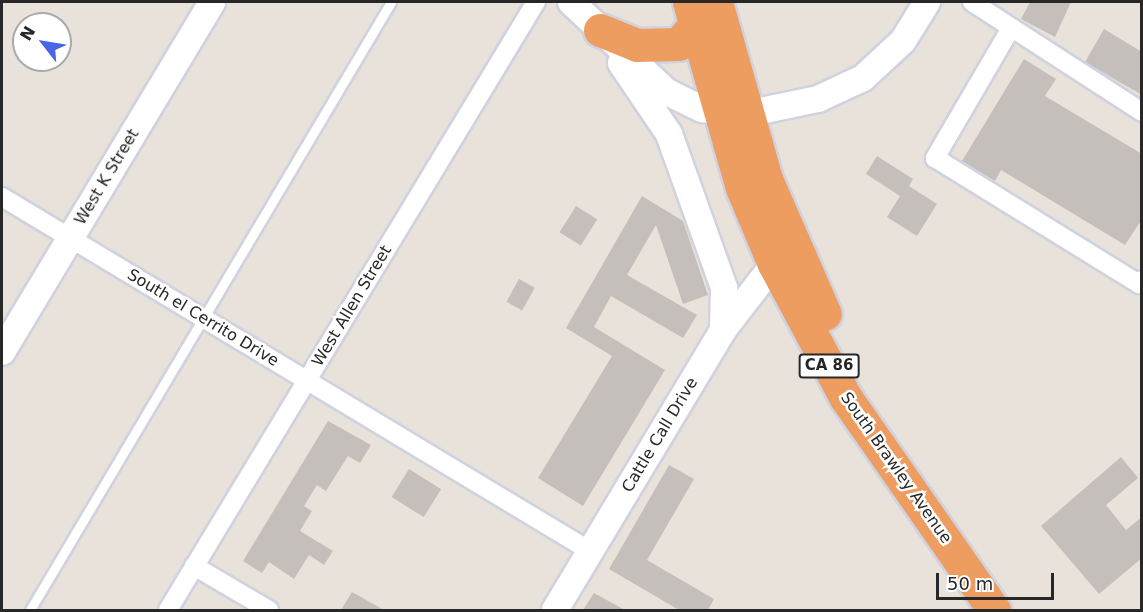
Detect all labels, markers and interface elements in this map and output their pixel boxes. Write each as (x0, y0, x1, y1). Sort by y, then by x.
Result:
north arrow (12, 12, 72, 72)
text: N (16, 23, 39, 44)
street label: West K Street (71, 126, 143, 228)
street label: West Allen Street (308, 242, 396, 370)
street label: South el Cerrito Drive (124, 265, 282, 371)
road number: CA 86 (798, 354, 860, 378)
street label: Cattle Call Drive (618, 374, 702, 496)
street label: South Brawley Avenue (836, 389, 956, 547)
scale bar (939, 561, 1058, 599)
text: 50 m (947, 573, 993, 594)

